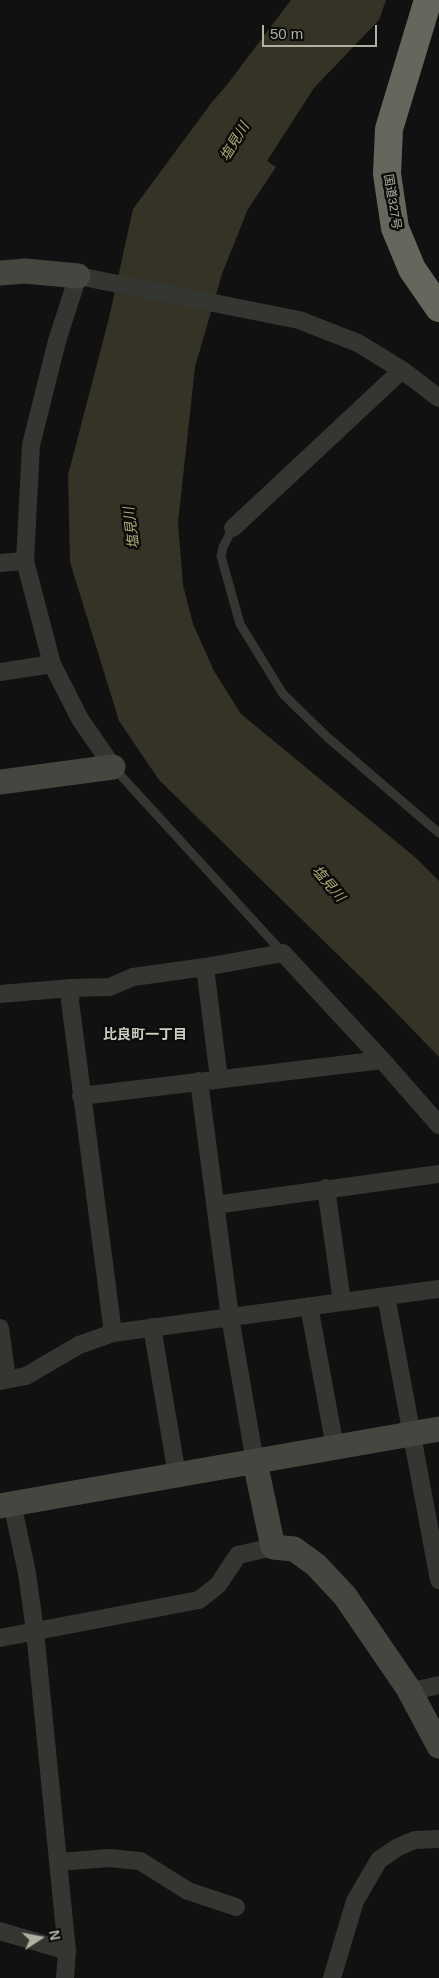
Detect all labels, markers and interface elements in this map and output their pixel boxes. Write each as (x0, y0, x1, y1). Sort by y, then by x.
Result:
scale bar (264, 15, 379, 47)
text: 50 m (270, 25, 303, 42)
water label: 塩見川 (217, 120, 253, 164)
street label: 国道327号 (381, 173, 403, 231)
water label: 塩見川 (121, 506, 143, 550)
water label: 塩見川 (308, 863, 348, 905)
district label: 比良町一丁目 (103, 1027, 187, 1043)
north arrow (15, 1913, 65, 1963)
text: N (46, 1929, 64, 1942)

